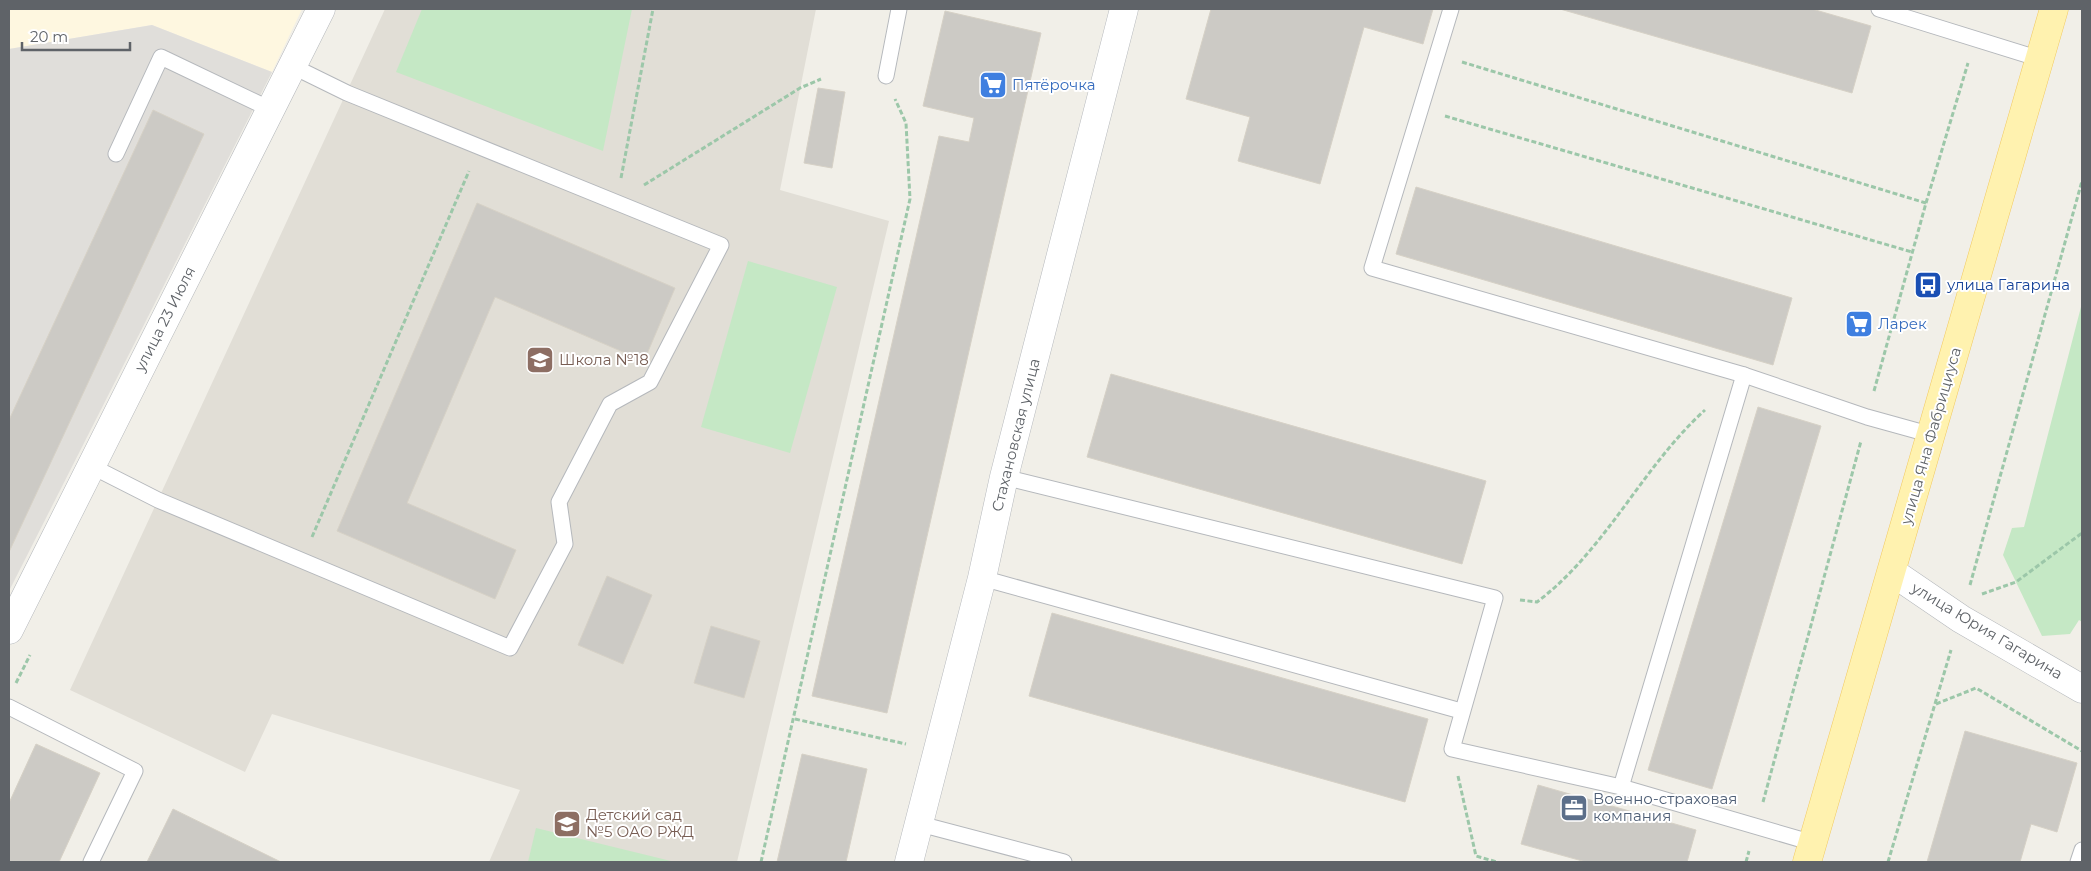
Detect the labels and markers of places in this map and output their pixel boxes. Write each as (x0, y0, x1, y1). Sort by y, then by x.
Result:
supermarket icon: Пятёрочка (978, 70, 1008, 100)
place label: Пятёрочка (1012, 75, 1096, 94)
bus stop icon: улица Гагарина (1913, 270, 1943, 300)
place label: улица Гагарина (1946, 275, 2070, 294)
supermarket icon: Ларек (1844, 309, 1874, 339)
place label: Ларек (1878, 314, 1927, 333)
school or university icon: Школа №18 (525, 345, 555, 375)
place label: Школа №18 (559, 350, 649, 369)
place label: Военно-страховая компания (1593, 789, 1737, 825)
office icon: Военно-страховая компания (1559, 793, 1589, 823)
place label: Детский сад №5 ОАО РЖД (586, 805, 694, 841)
school or university icon: Детский сад №5 ОАО РЖД (552, 809, 582, 839)

